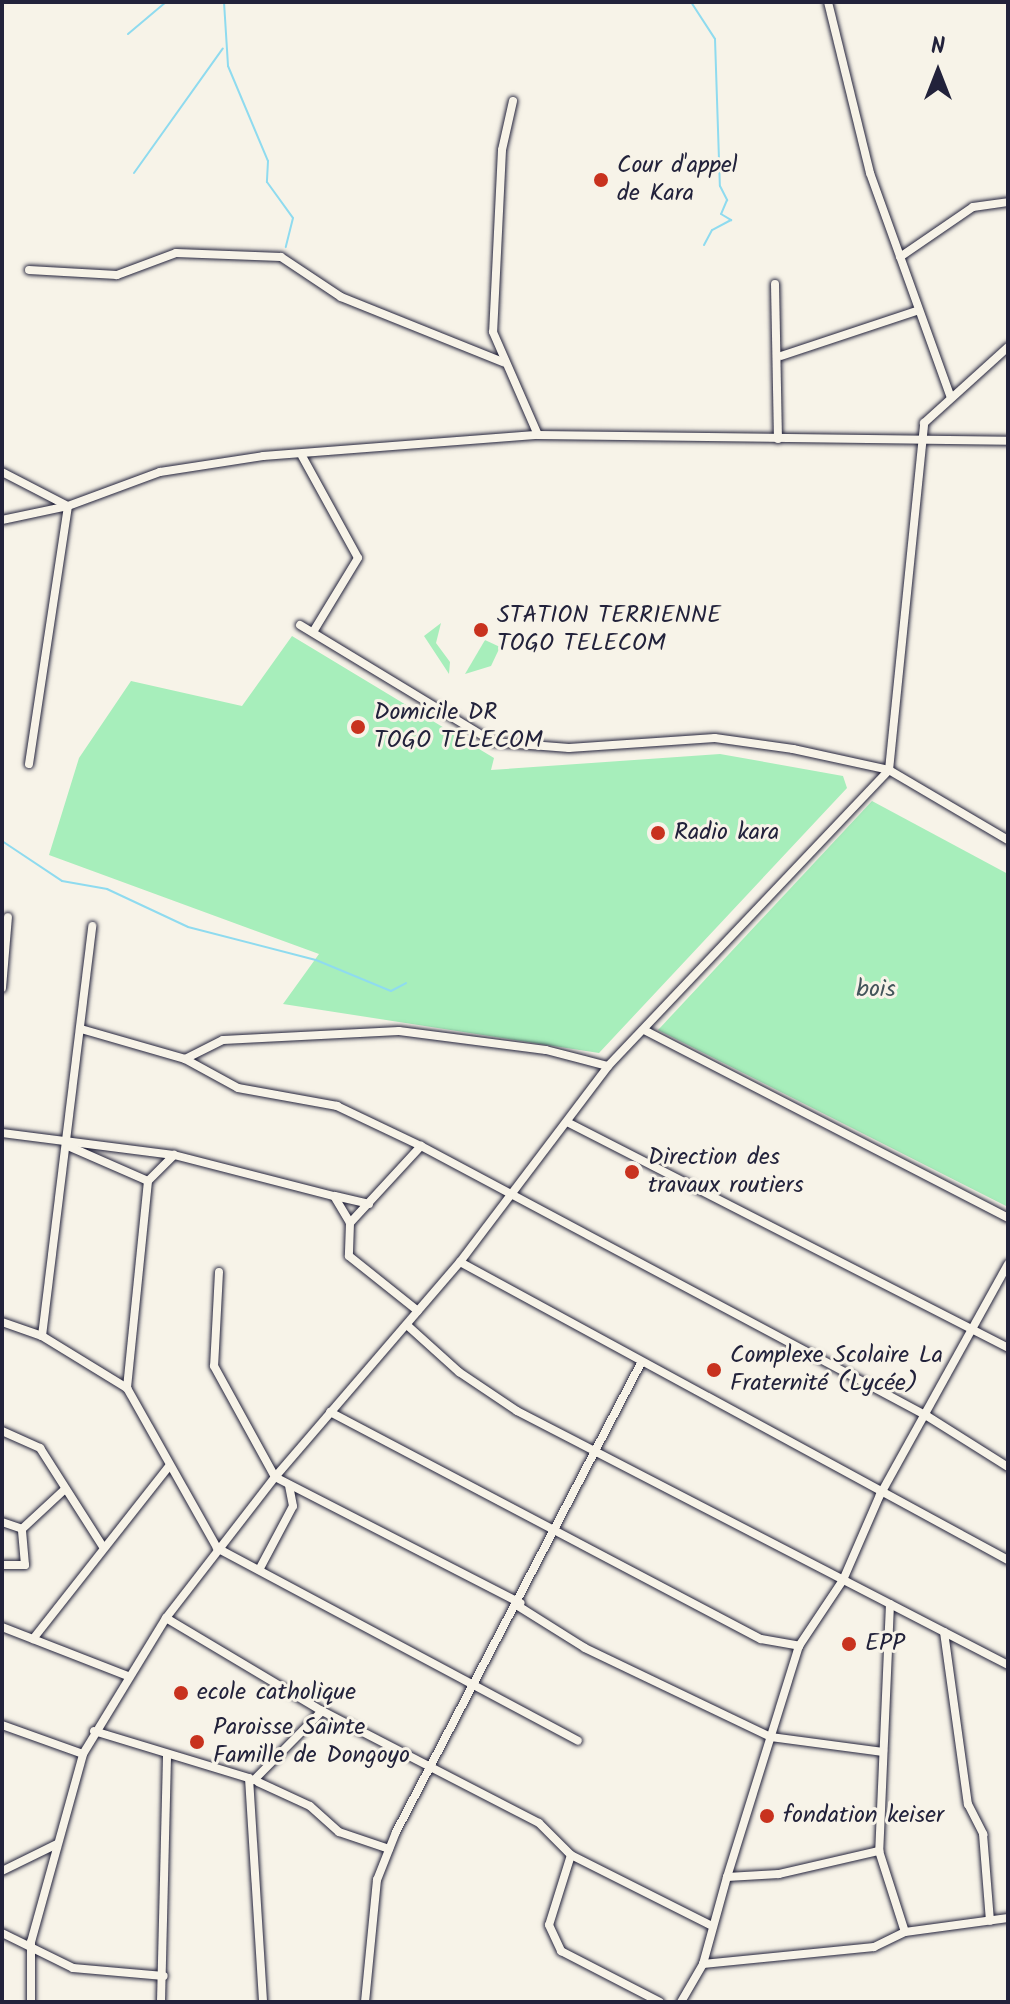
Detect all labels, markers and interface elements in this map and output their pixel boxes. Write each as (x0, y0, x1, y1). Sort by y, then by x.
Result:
text: N (931, 30, 945, 65)
north arrow (898, 32, 978, 112)
place label: Cour d'appel de Kara (617, 152, 738, 208)
marker: Cour d'appel de Kara (592, 171, 610, 189)
place label: STATION TERRIENNE TOGO TELECOM (497, 602, 721, 658)
marker: STATION TERRIENNE TOGO TELECOM (472, 621, 490, 639)
place label: Domicile DR TOGO TELECOM (374, 699, 543, 755)
marker: Domicile DR TOGO TELECOM (349, 718, 367, 736)
place label: Radio kara (674, 819, 779, 847)
marker: Radio kara (649, 824, 667, 842)
park label: bois (856, 976, 896, 1004)
place label: Direction des travaux routiers (648, 1144, 804, 1200)
marker: Direction des travaux routiers (623, 1163, 641, 1181)
place label: Complexe Scolaire La Fraternité (Lycée) (730, 1342, 943, 1398)
marker: Complexe Scolaire La Fraternité (Lycée) (705, 1361, 723, 1379)
place label: EPP (865, 1630, 905, 1658)
marker: EPP (840, 1635, 858, 1653)
place label: ecole catholique (197, 1679, 356, 1707)
marker: ecole catholique (172, 1684, 190, 1702)
place label: Paroisse Sainte Famille de Dongoyo (213, 1714, 410, 1770)
marker: Paroisse Sainte Famille de Dongoyo (188, 1733, 206, 1751)
place label: fondation keiser (783, 1802, 944, 1830)
marker: fondation keiser (758, 1807, 776, 1825)

